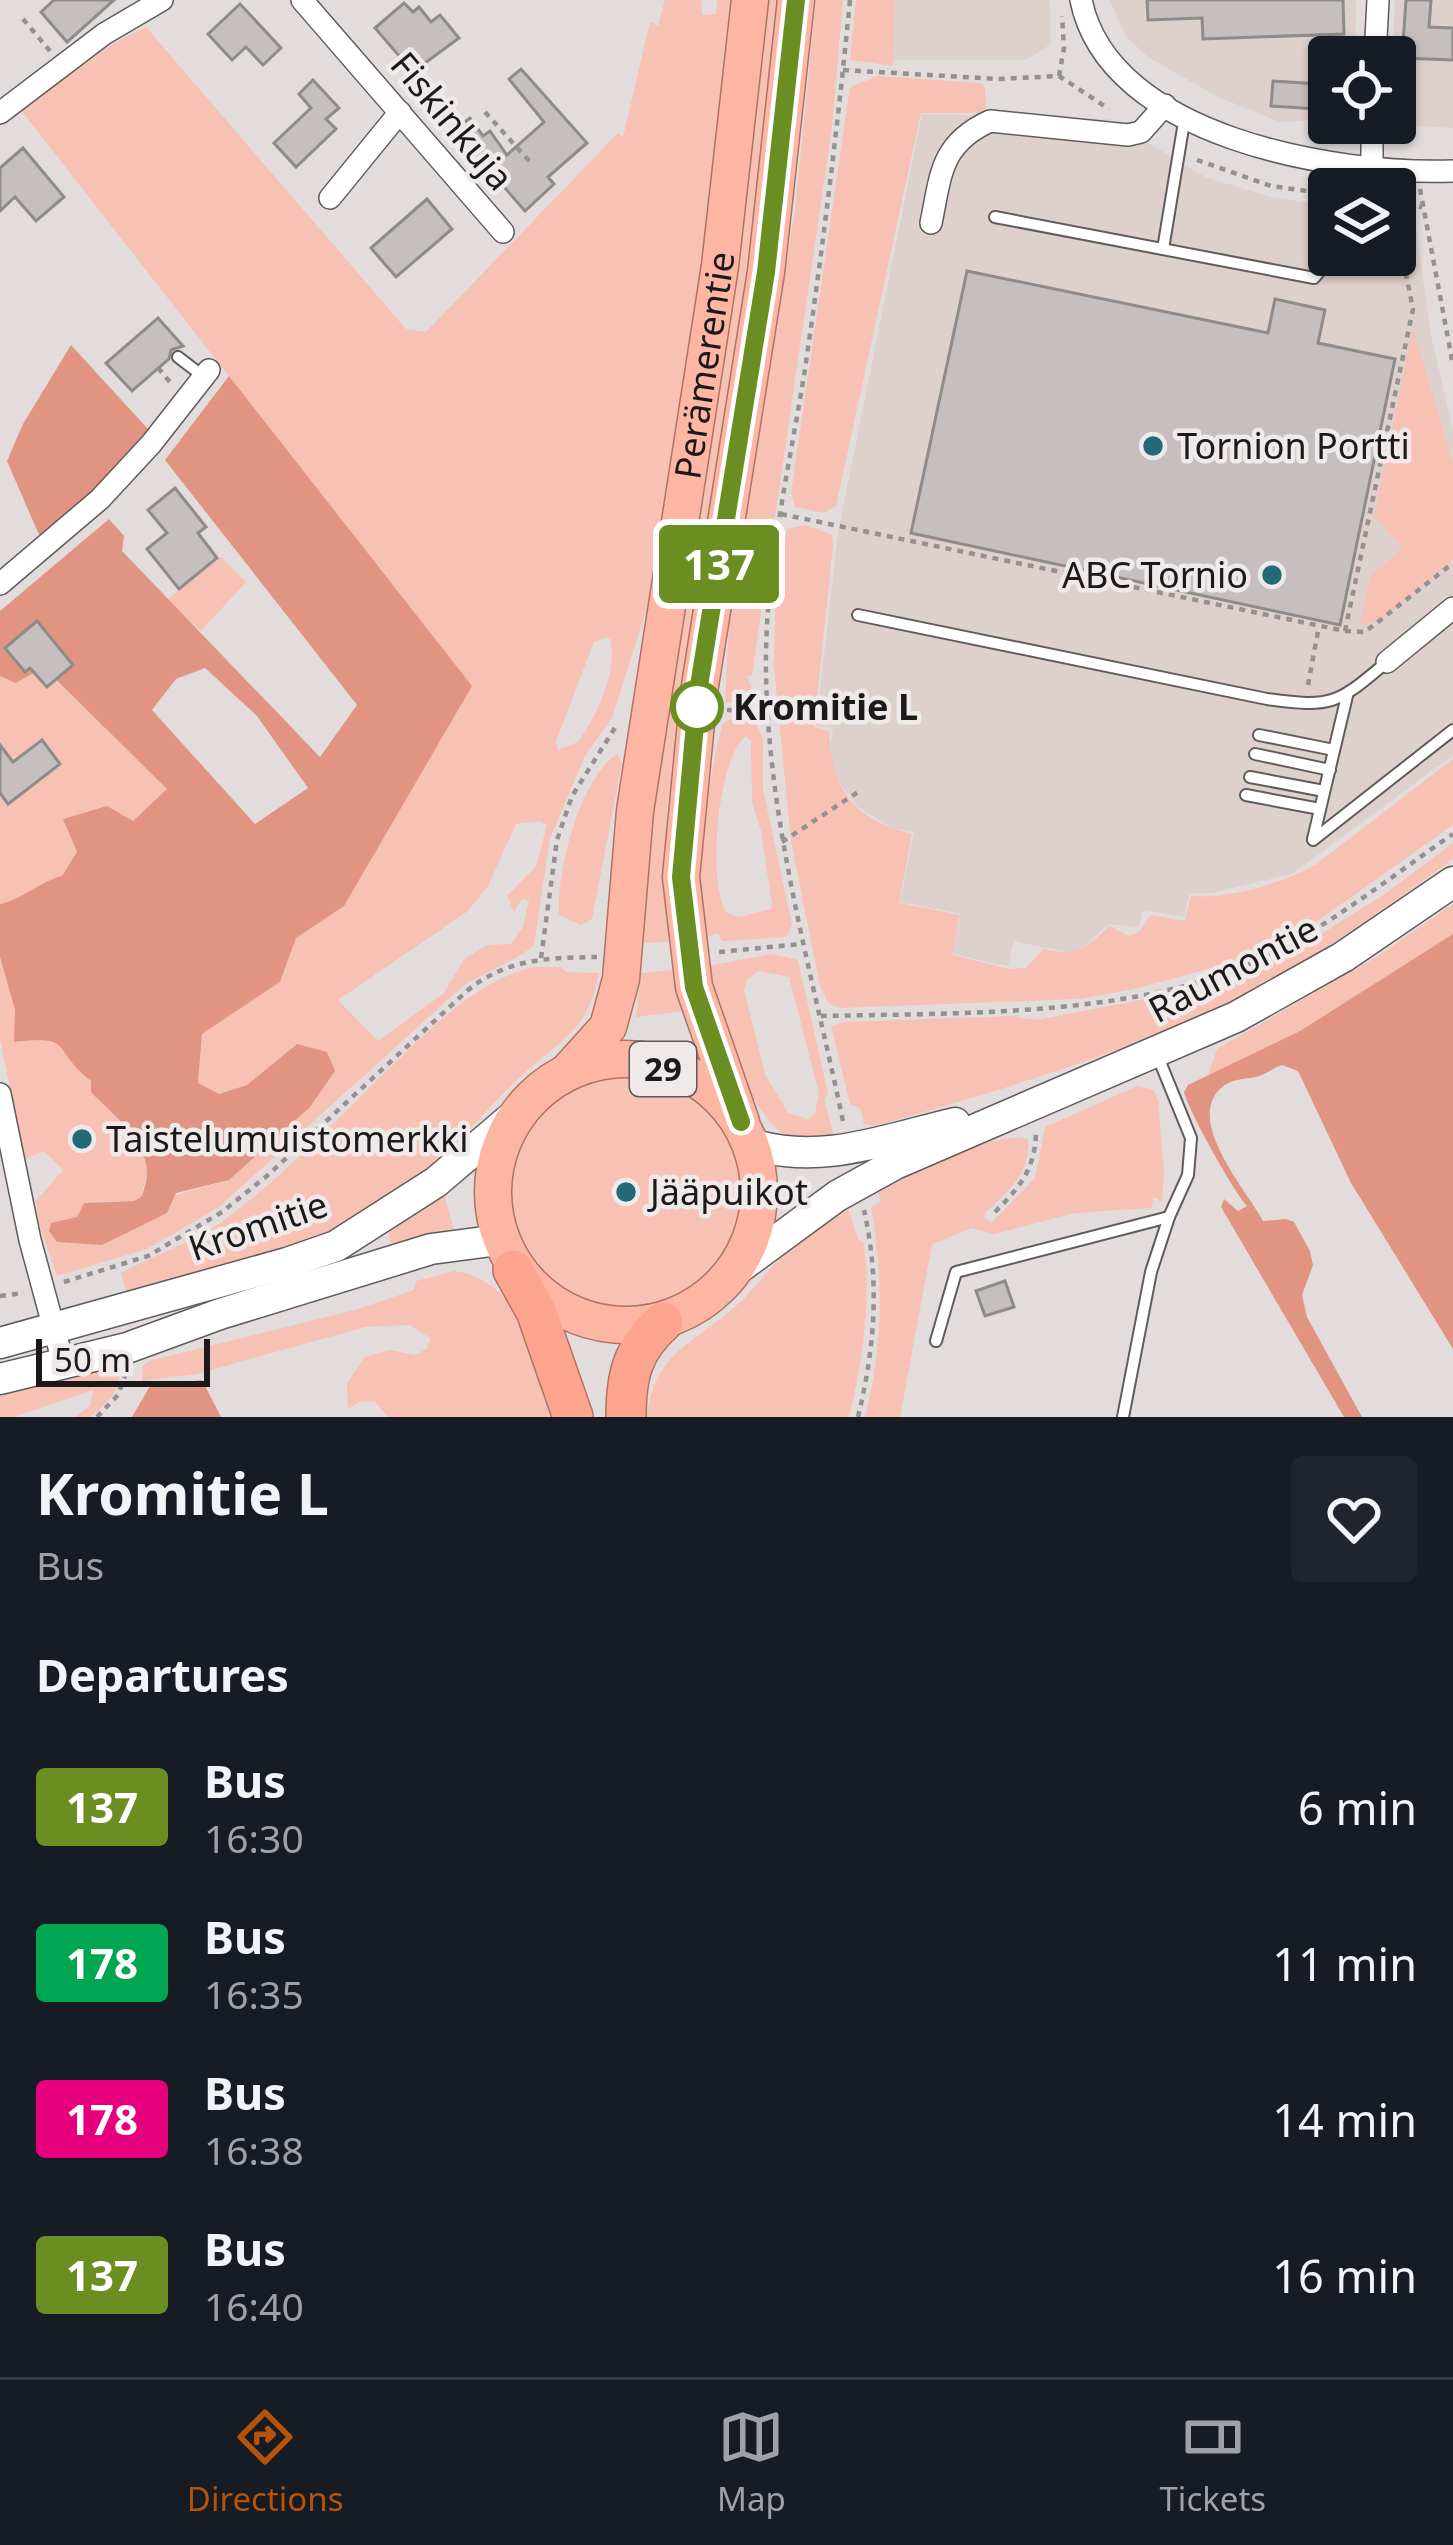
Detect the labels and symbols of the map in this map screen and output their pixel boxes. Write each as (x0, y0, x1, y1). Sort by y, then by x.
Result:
street label: Fiskinkuja (380, 41, 525, 200)
street label: Perämerentie (662, 249, 745, 483)
place label: Tornion Portti (1177, 421, 1410, 470)
marker: Tornion Portti (1140, 433, 1166, 459)
line badge: 137 (650, 525, 788, 603)
place label: ABC Tornio (1062, 550, 1248, 599)
marker: ABC Tornio (1259, 562, 1285, 588)
marker: Kromitie L (672, 682, 722, 732)
place label: Kromitie L (733, 682, 918, 731)
street label: Raumontie (1140, 903, 1326, 1034)
road number: 29 (630, 1042, 696, 1096)
place label: Taistelumuistomerkki (106, 1114, 468, 1163)
marker: Taistelumuistomerkki (69, 1126, 95, 1152)
place label: Jääpuikot (647, 1167, 808, 1216)
street label: Kromitie (182, 1179, 334, 1272)
marker: Jääpuikot (613, 1179, 639, 1205)
scale bar (36, 1333, 210, 1386)

